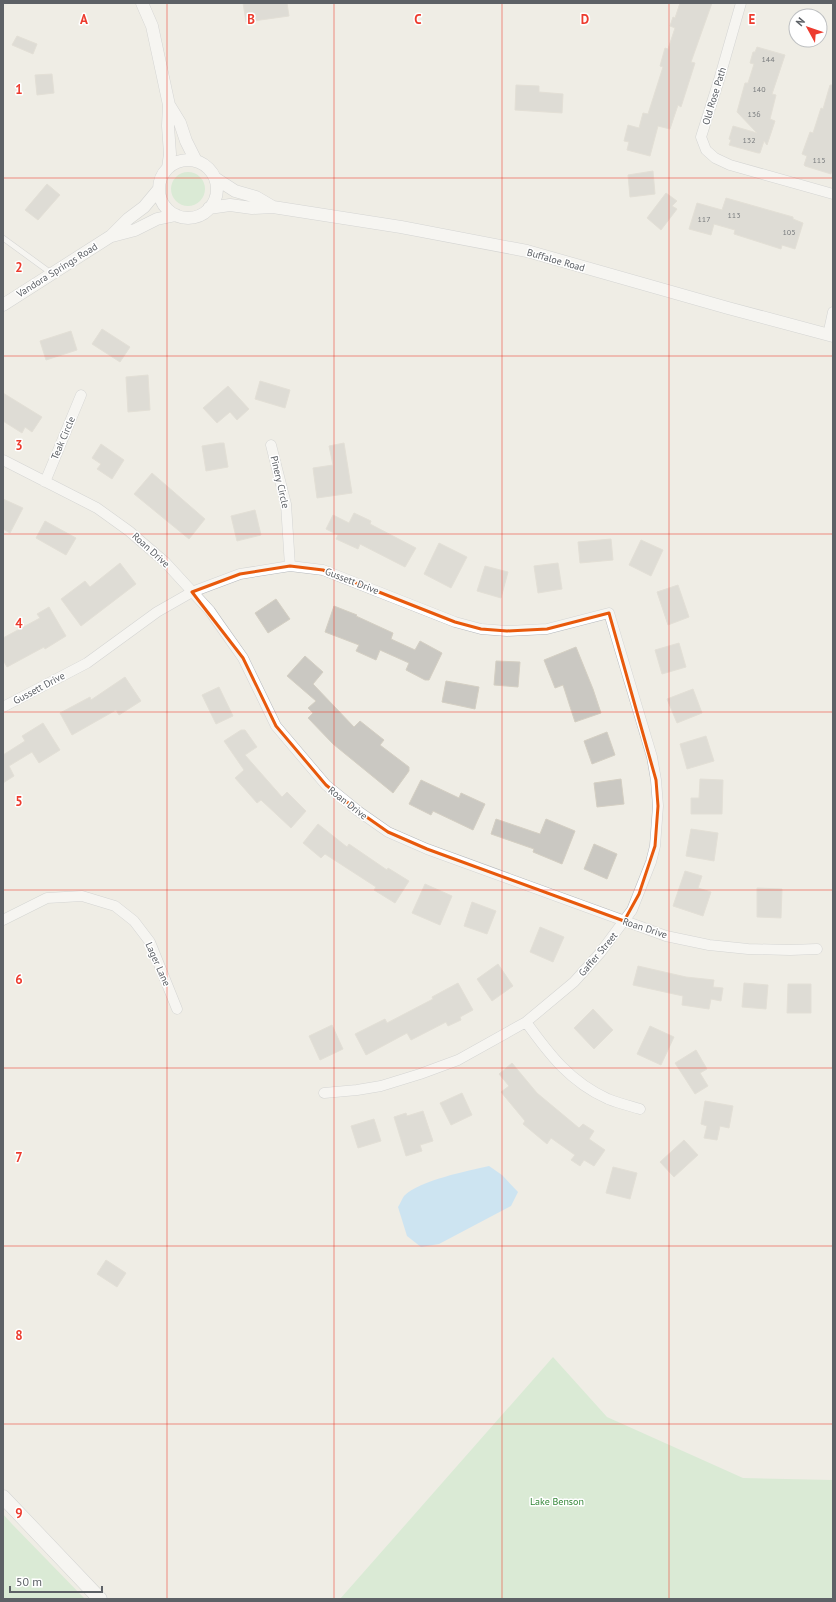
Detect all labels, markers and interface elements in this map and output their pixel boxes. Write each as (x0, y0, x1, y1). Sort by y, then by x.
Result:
north arrow (788, 8, 828, 48)
text: A (80, 11, 88, 28)
text: B (247, 11, 255, 28)
text: C (414, 11, 422, 28)
text: D (581, 11, 589, 28)
text: E (749, 11, 756, 28)
text: N (793, 14, 808, 29)
house number: 144 (761, 54, 775, 64)
street label: Old Rose Path (699, 66, 729, 126)
text: 1 (15, 81, 23, 98)
house number: 140 (752, 84, 766, 94)
house number: 136 (747, 109, 761, 119)
house number: 132 (742, 135, 756, 145)
house number: 115 (812, 155, 826, 165)
house number: 113 (727, 210, 741, 220)
house number: 117 (697, 214, 711, 224)
house number: 105 (782, 227, 796, 237)
street label: Vandora Springs Road (13, 240, 100, 301)
street label: Buffaloe Road (525, 246, 587, 274)
text: 2 (15, 259, 23, 276)
street label: Teak Circle (48, 414, 78, 462)
text: 3 (15, 437, 23, 454)
street label: Pinery Circle (268, 454, 292, 510)
street label: Roan Drive (129, 530, 173, 570)
street label: Gussett Drive (323, 565, 381, 597)
text: 4 (15, 615, 23, 632)
street label: Gussett Drive (11, 669, 67, 707)
street label: Roan Drive (326, 784, 370, 822)
text: 5 (15, 793, 23, 810)
street label: Roan Drive (621, 915, 669, 941)
street label: Gaffer Street (576, 929, 621, 979)
street label: Lager Lane (143, 940, 173, 988)
text: 6 (15, 971, 23, 988)
text: 7 (15, 1149, 23, 1166)
text: 8 (15, 1327, 23, 1344)
park label: Lake Benson (530, 1495, 584, 1508)
text: 9 (15, 1505, 23, 1522)
scale bar (10, 1568, 102, 1594)
text: 50 m (16, 1574, 42, 1589)

